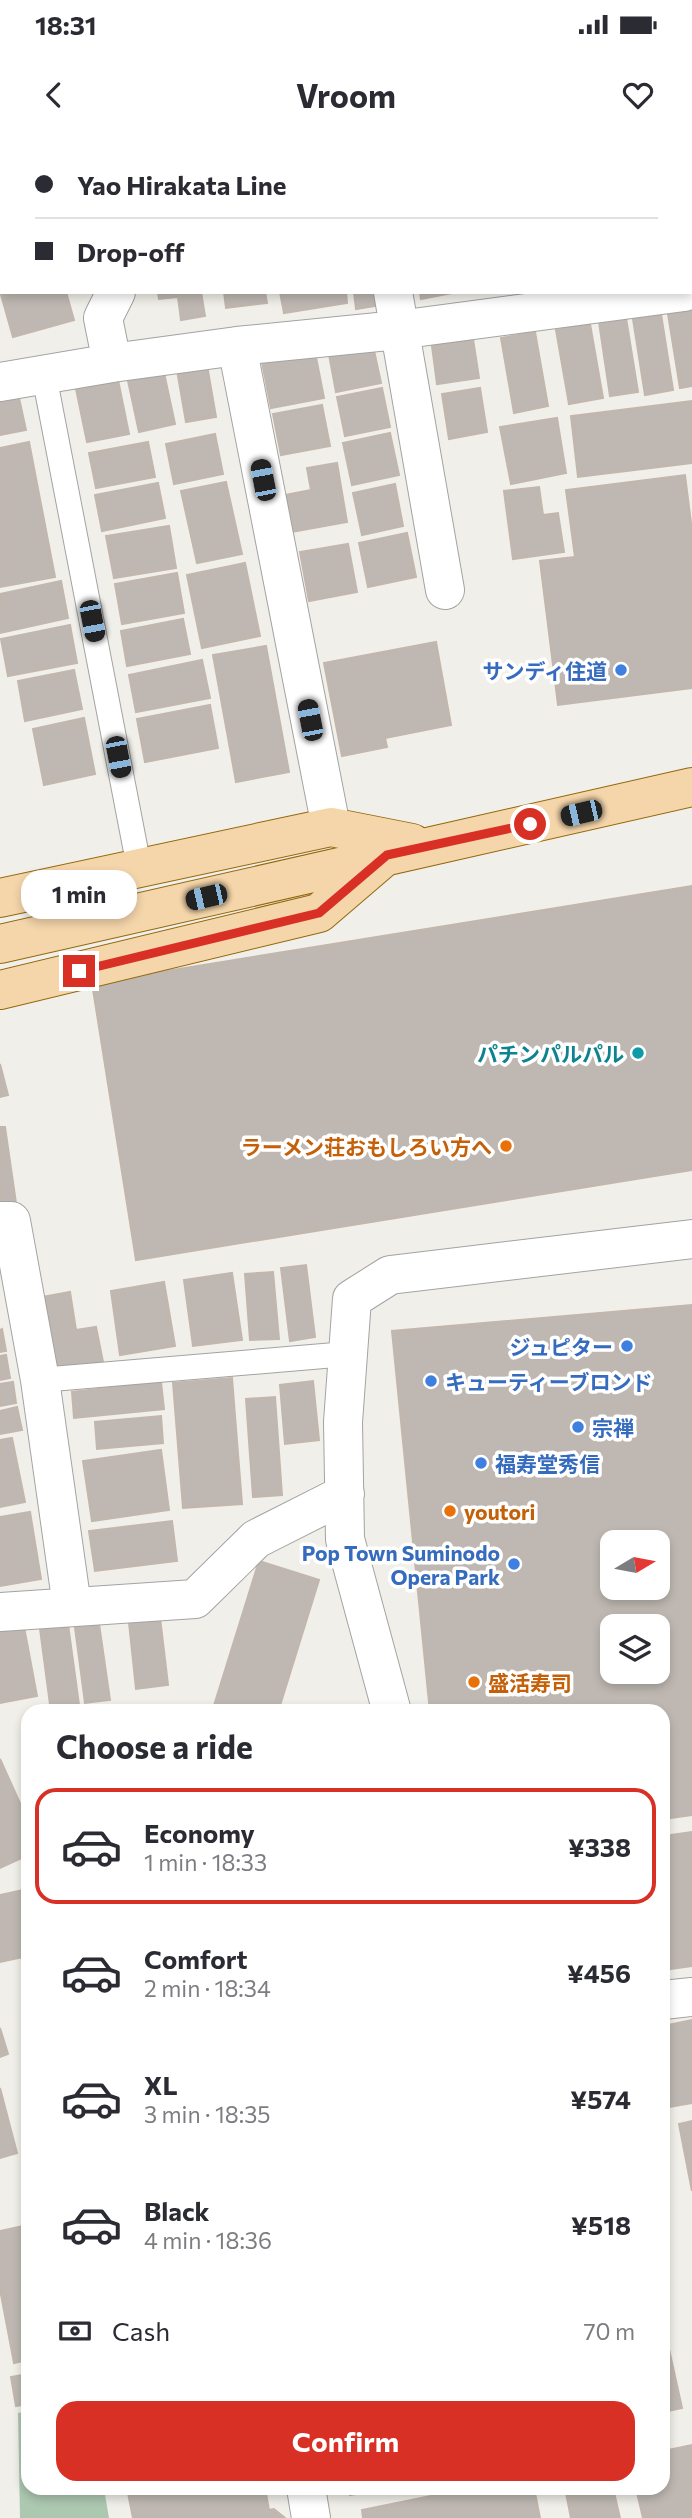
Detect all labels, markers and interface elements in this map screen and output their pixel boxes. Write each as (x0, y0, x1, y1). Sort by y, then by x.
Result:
text: 18:31 (35, 9, 97, 40)
text: Vroom (296, 75, 396, 115)
icon: back (35, 76, 73, 114)
icon: heart (619, 76, 657, 114)
text: Yao Hirakata Line (77, 169, 287, 200)
text: Drop-off (77, 236, 184, 267)
car (249, 457, 278, 503)
car (78, 598, 107, 644)
place label: サンディ住道 (482, 658, 607, 683)
marker: サンディ住道 (613, 662, 629, 678)
car (296, 697, 325, 743)
car (104, 734, 133, 780)
car (559, 798, 604, 828)
route start (514, 808, 546, 840)
callout: 1 min (21, 870, 137, 918)
text: 1 min (52, 880, 106, 908)
car (184, 882, 229, 912)
route end (63, 955, 95, 987)
place label: パチンパルパル (477, 1041, 624, 1066)
marker: パチンパルパル (630, 1045, 646, 1061)
place label: ラーメン荘おもしろい方へ (241, 1134, 492, 1159)
marker: ラーメン荘おもしろい方へ (498, 1138, 514, 1154)
place label: ジュピター (509, 1334, 613, 1359)
marker: ジュピター (619, 1338, 635, 1354)
place label: キューティーブロンド (445, 1369, 652, 1394)
marker: キューティーブロンド (423, 1373, 439, 1389)
place label: 宗禅 (592, 1415, 634, 1440)
marker: 宗禅 (570, 1419, 586, 1435)
place label: 福寿堂秀信 (495, 1451, 600, 1476)
marker: 福寿堂秀信 (473, 1455, 489, 1471)
place label: youtori (464, 1499, 535, 1524)
marker: youtori (442, 1503, 458, 1519)
north arrow (600, 1530, 670, 1600)
map controls (600, 1530, 670, 1684)
place label: Pop Town Suminodo Opera Park (302, 1540, 500, 1589)
marker: Pop Town Suminodo Opera Park (506, 1556, 522, 1572)
button: layers (600, 1614, 670, 1684)
place label: 盛活寿司 (488, 1670, 572, 1695)
marker: 盛活寿司 (466, 1674, 482, 1690)
text: Choose a ride (56, 1726, 253, 1766)
icon: car (60, 1815, 123, 1878)
text: Economy (144, 1817, 255, 1848)
text: ¥338 (568, 1831, 631, 1862)
text: 1 min · 18:33 (144, 1848, 267, 1876)
icon: car (60, 1941, 123, 2004)
text: Comfort (144, 1943, 247, 1974)
text: ¥456 (567, 1957, 631, 1988)
text: 2 min · 18:34 (144, 1974, 271, 2002)
icon: car (60, 2067, 123, 2130)
text: XL (144, 2069, 178, 2100)
text: ¥574 (570, 2083, 631, 2114)
text: 3 min · 18:35 (144, 2100, 270, 2128)
icon: car (60, 2193, 123, 2256)
text: Black (144, 2195, 210, 2226)
text: ¥518 (571, 2209, 631, 2240)
text: 4 min · 18:36 (144, 2226, 272, 2254)
icon: cash (56, 2312, 94, 2350)
text: Cash (112, 2315, 170, 2346)
text: 70 m (583, 2317, 635, 2345)
button: Confirm (56, 2401, 635, 2481)

